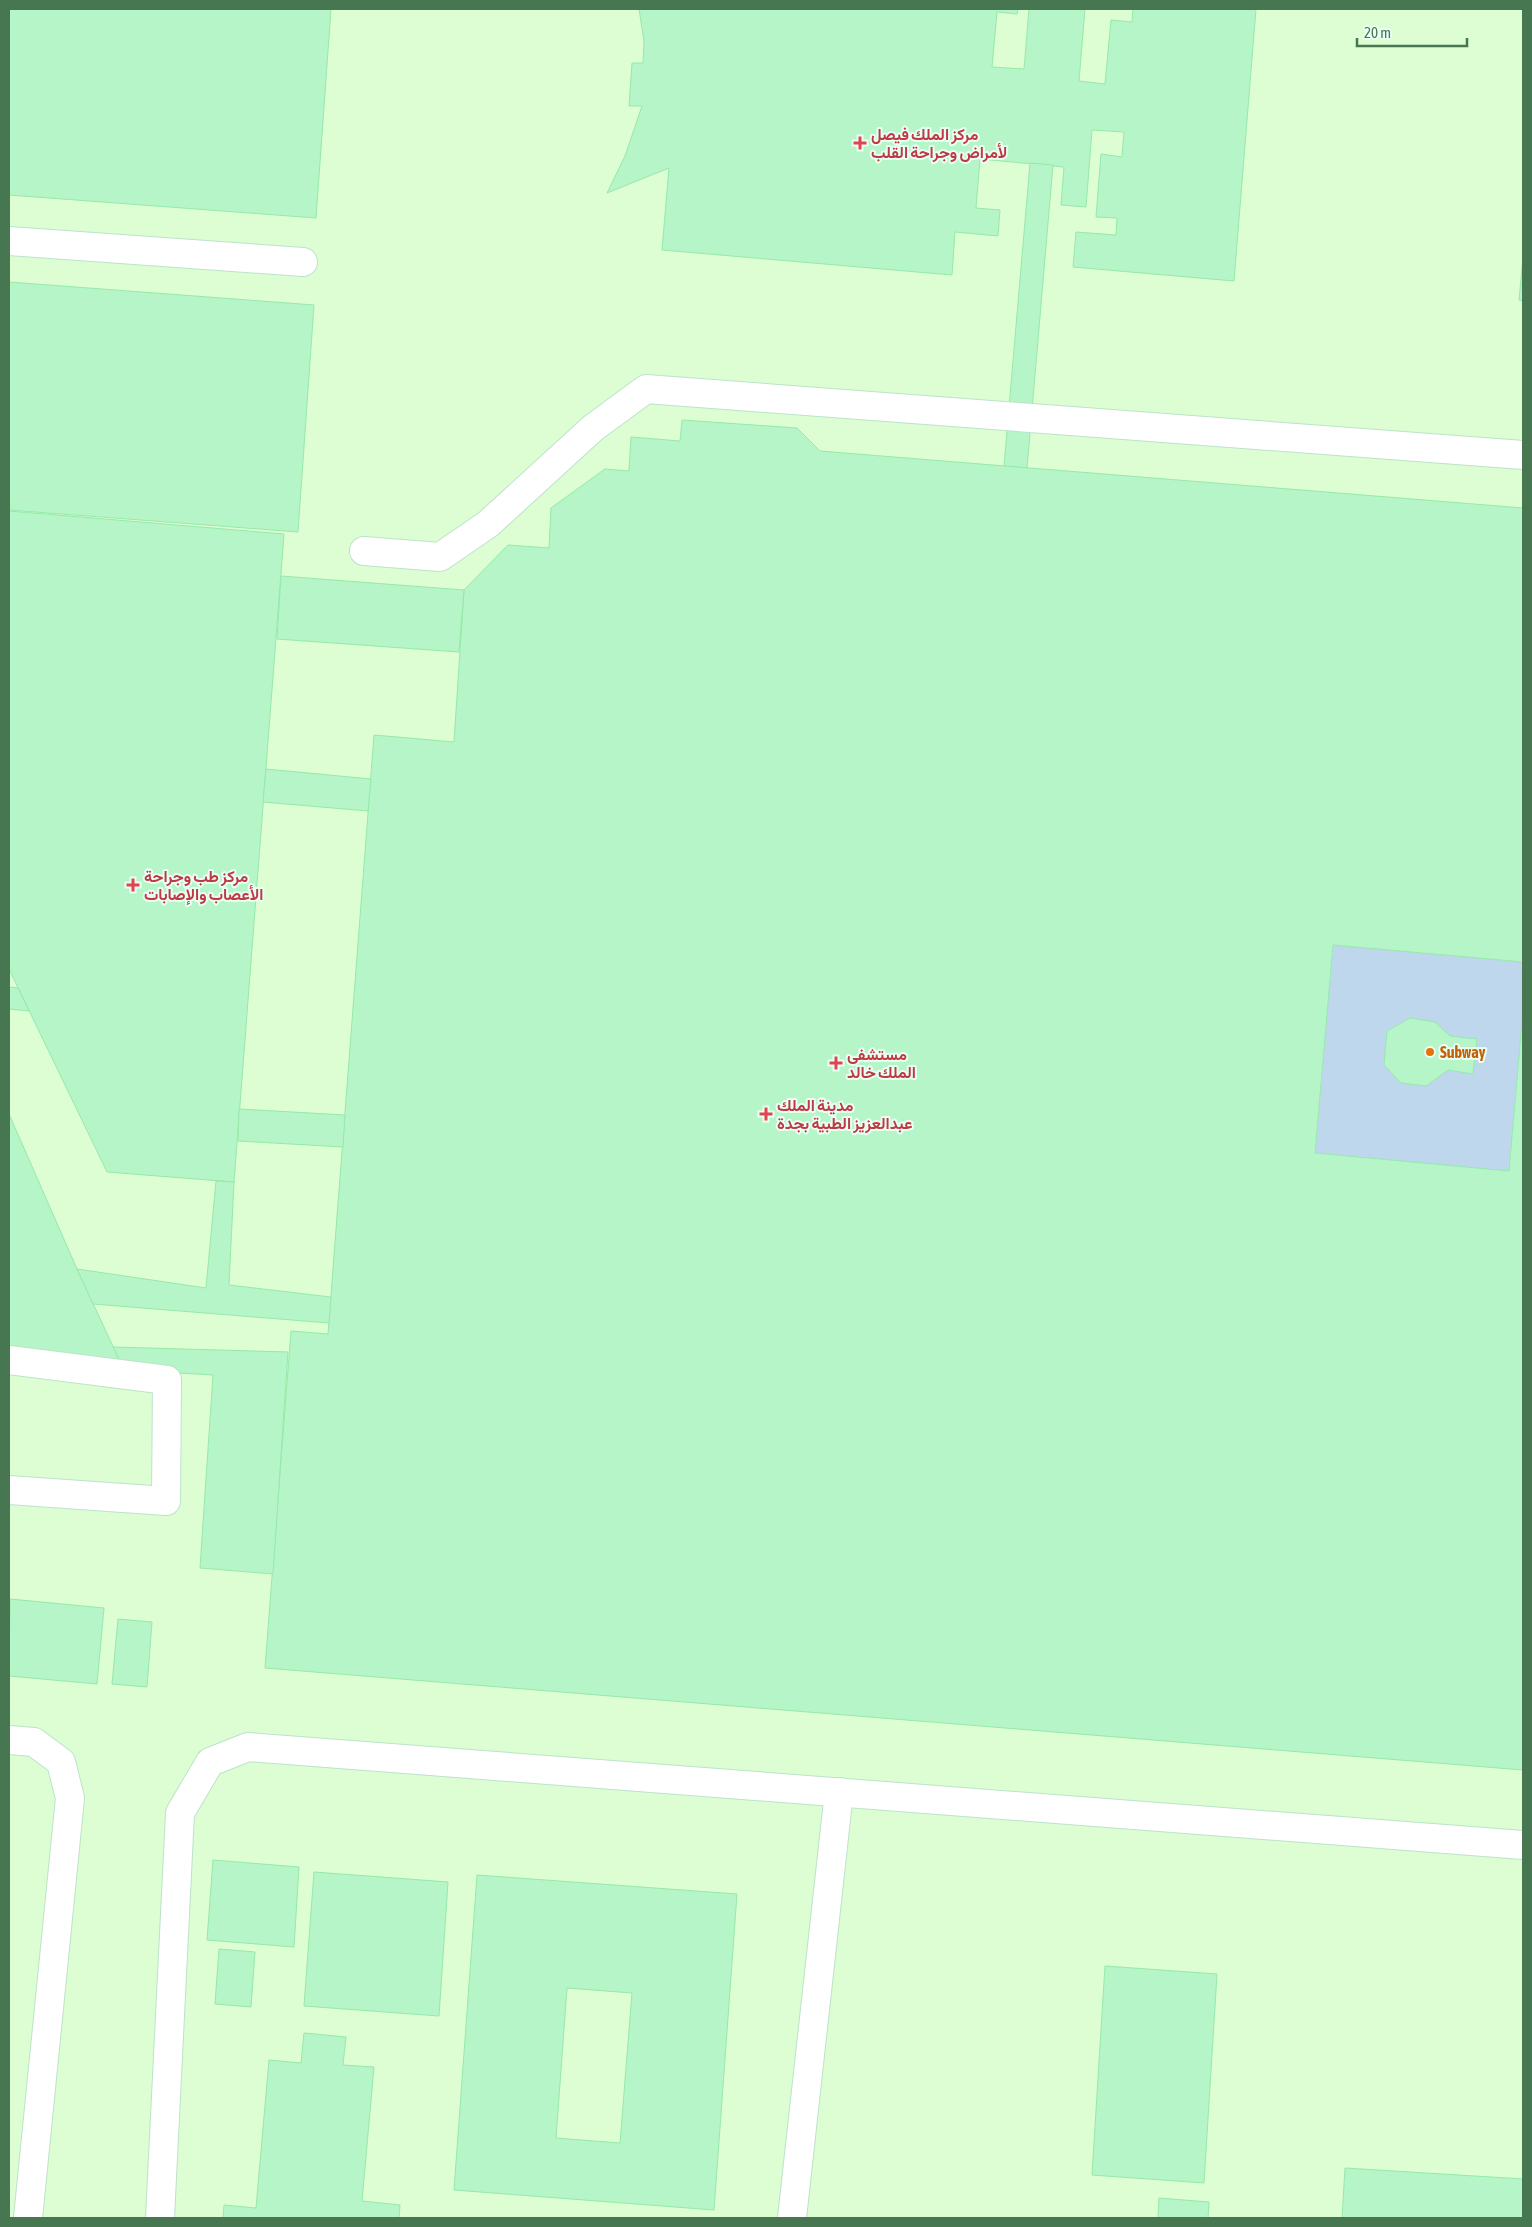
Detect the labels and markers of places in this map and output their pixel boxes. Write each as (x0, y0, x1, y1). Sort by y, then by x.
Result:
place label: مركز الملك فيصل لأمراض وجراحة القلب (871, 125, 1007, 163)
marker: مركز الملك فيصل لأمراض وجراحة القلب (853, 136, 867, 150)
place label: مركز طب وجراحة الأعصاب والإصابات (144, 867, 263, 905)
marker: مركز طب وجراحة الأعصاب والإصابات (126, 878, 140, 892)
place label: Subway (1440, 1043, 1486, 1061)
place label: مستشفى الملك خالد (847, 1045, 916, 1081)
marker: Subway (1424, 1046, 1436, 1058)
marker: مستشفى الملك خالد (829, 1056, 843, 1070)
place label: مدينة الملك عبدالعزيز الطبية بجدة (777, 1096, 912, 1134)
marker: مدينة الملك عبدالعزيز الطبية بجدة (759, 1107, 773, 1121)

